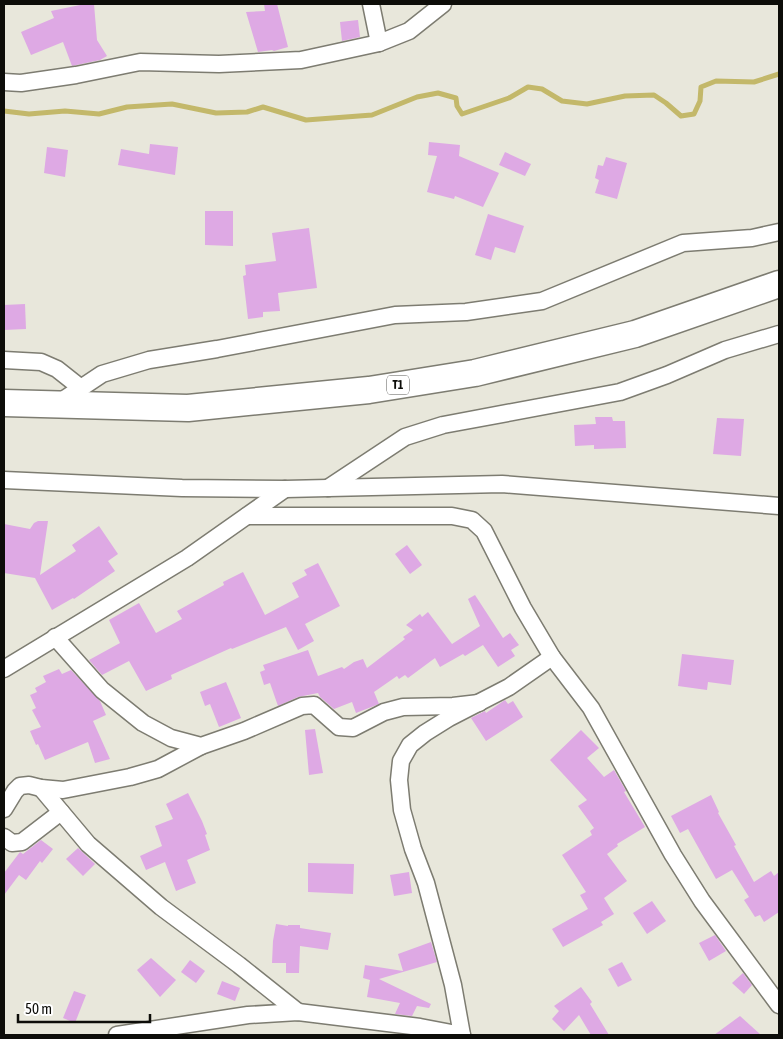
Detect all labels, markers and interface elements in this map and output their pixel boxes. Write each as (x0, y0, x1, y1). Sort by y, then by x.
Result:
road number: T1 (387, 376, 409, 394)
scale bar (18, 992, 150, 1024)
text: 50 m (25, 1000, 52, 1017)

